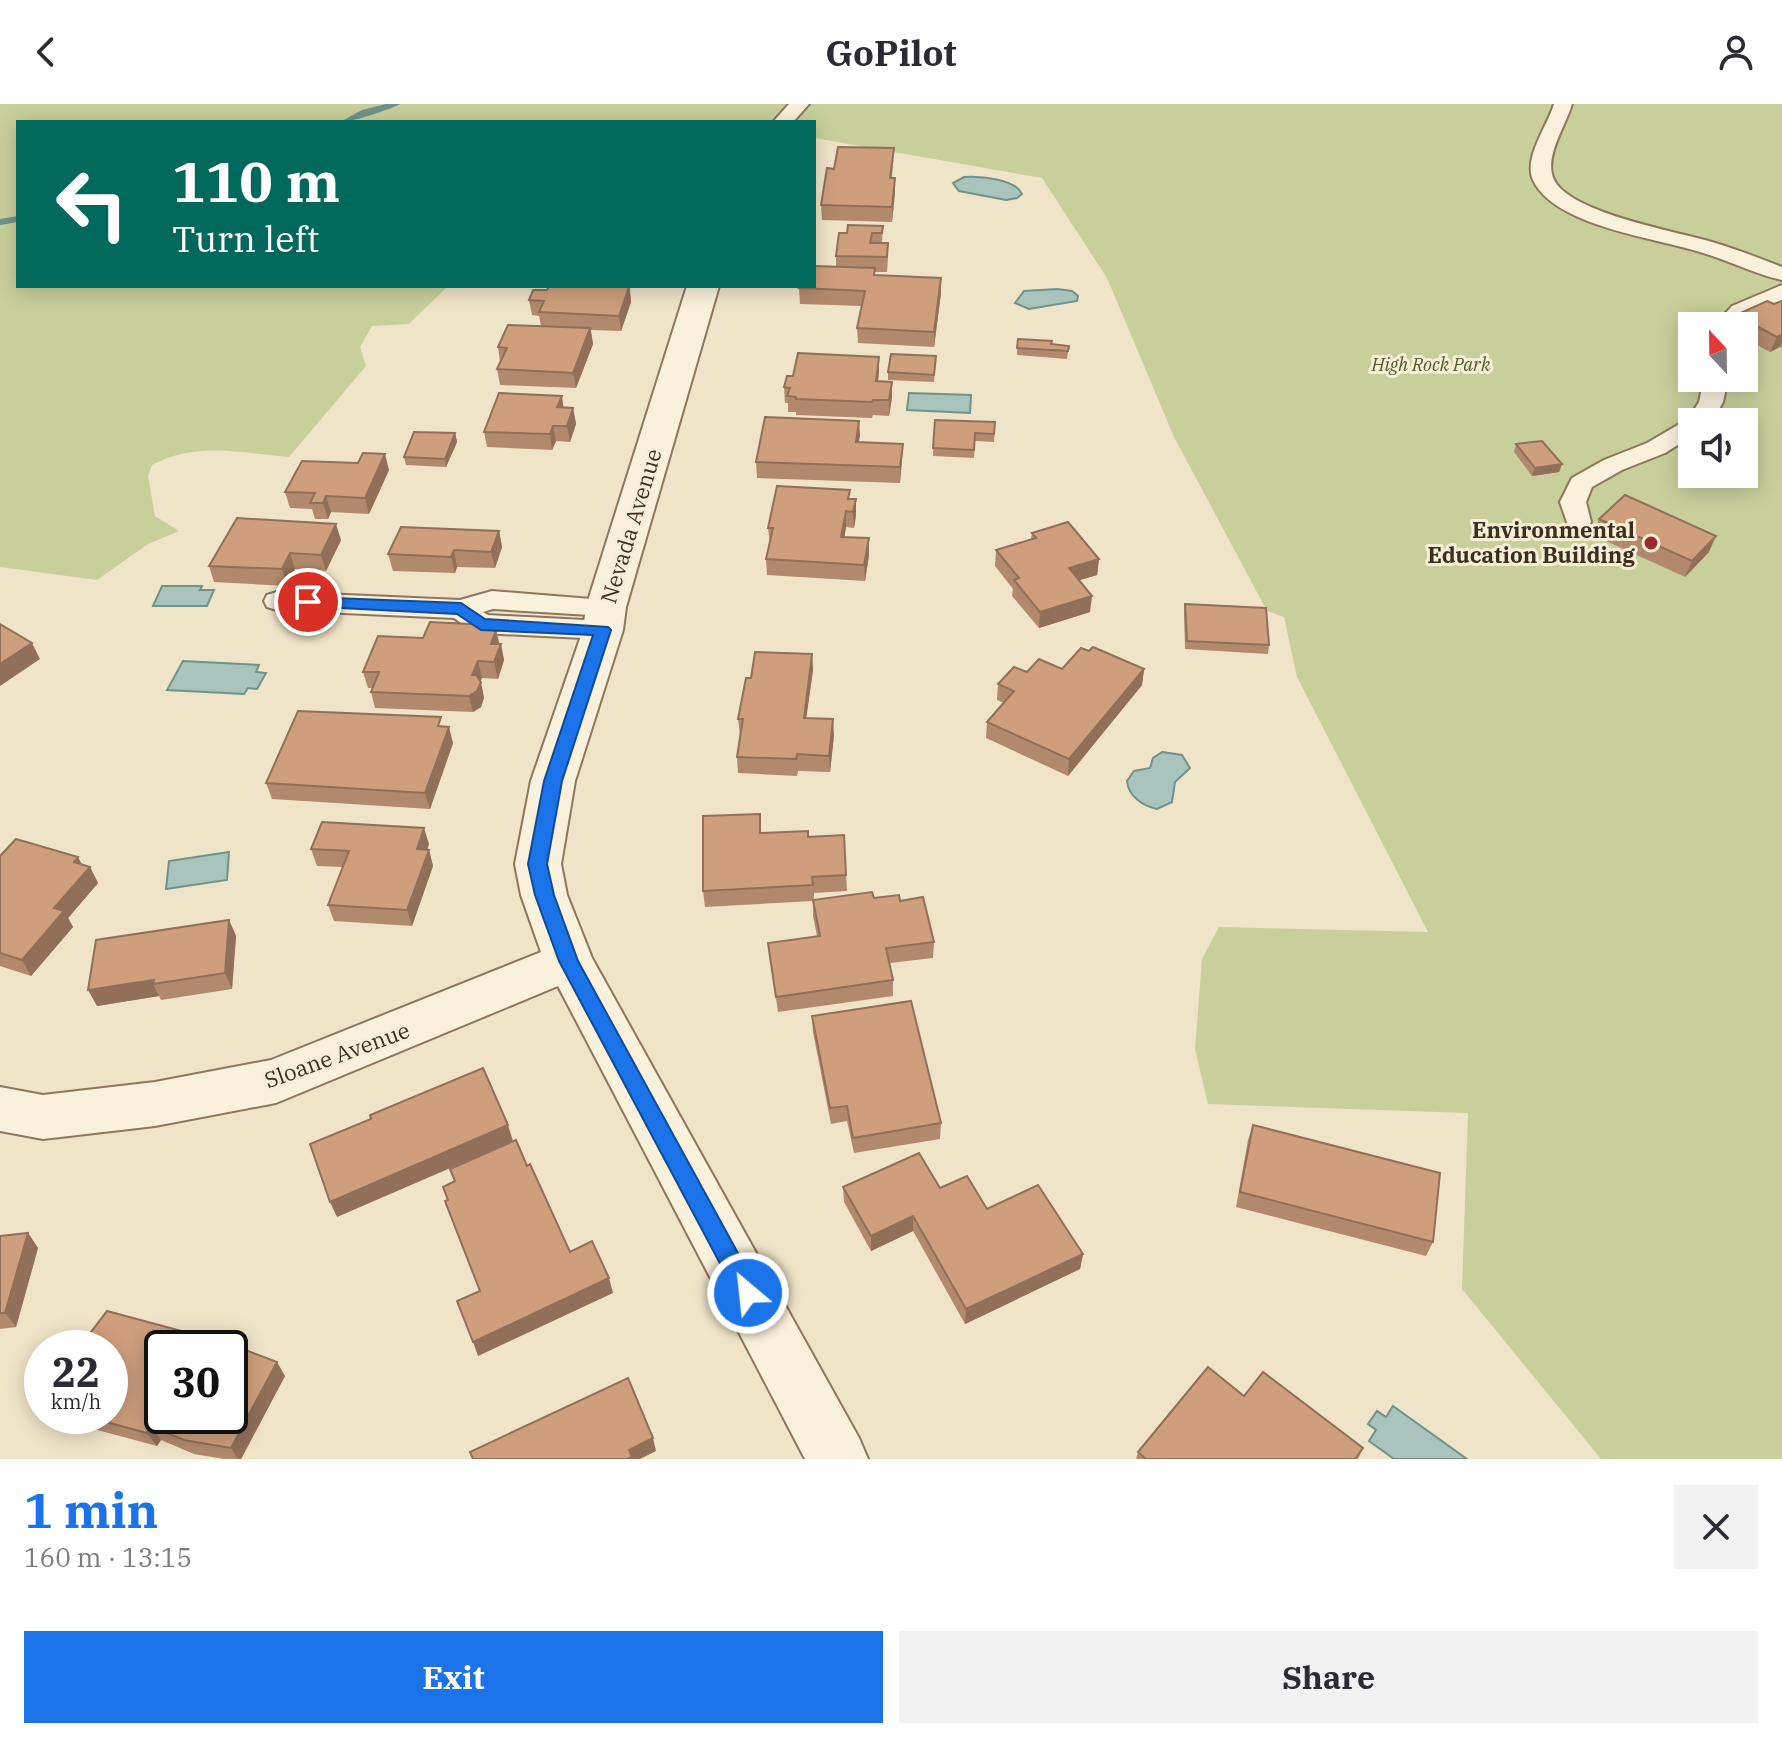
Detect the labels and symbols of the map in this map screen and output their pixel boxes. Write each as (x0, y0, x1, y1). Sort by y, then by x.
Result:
north arrow (1678, 312, 1758, 392)
park label: High Rock Park (1370, 353, 1491, 376)
street label: Nevada Avenue (593, 445, 668, 607)
place label: Environmental Education Building (1427, 515, 1635, 569)
marker: Environmental Education Building (1642, 534, 1660, 552)
pin (274, 568, 342, 636)
street label: Sloane Avenue (260, 1015, 413, 1094)
position arrow (706, 1251, 790, 1335)
speed limit sign: 30 (144, 1330, 248, 1434)

